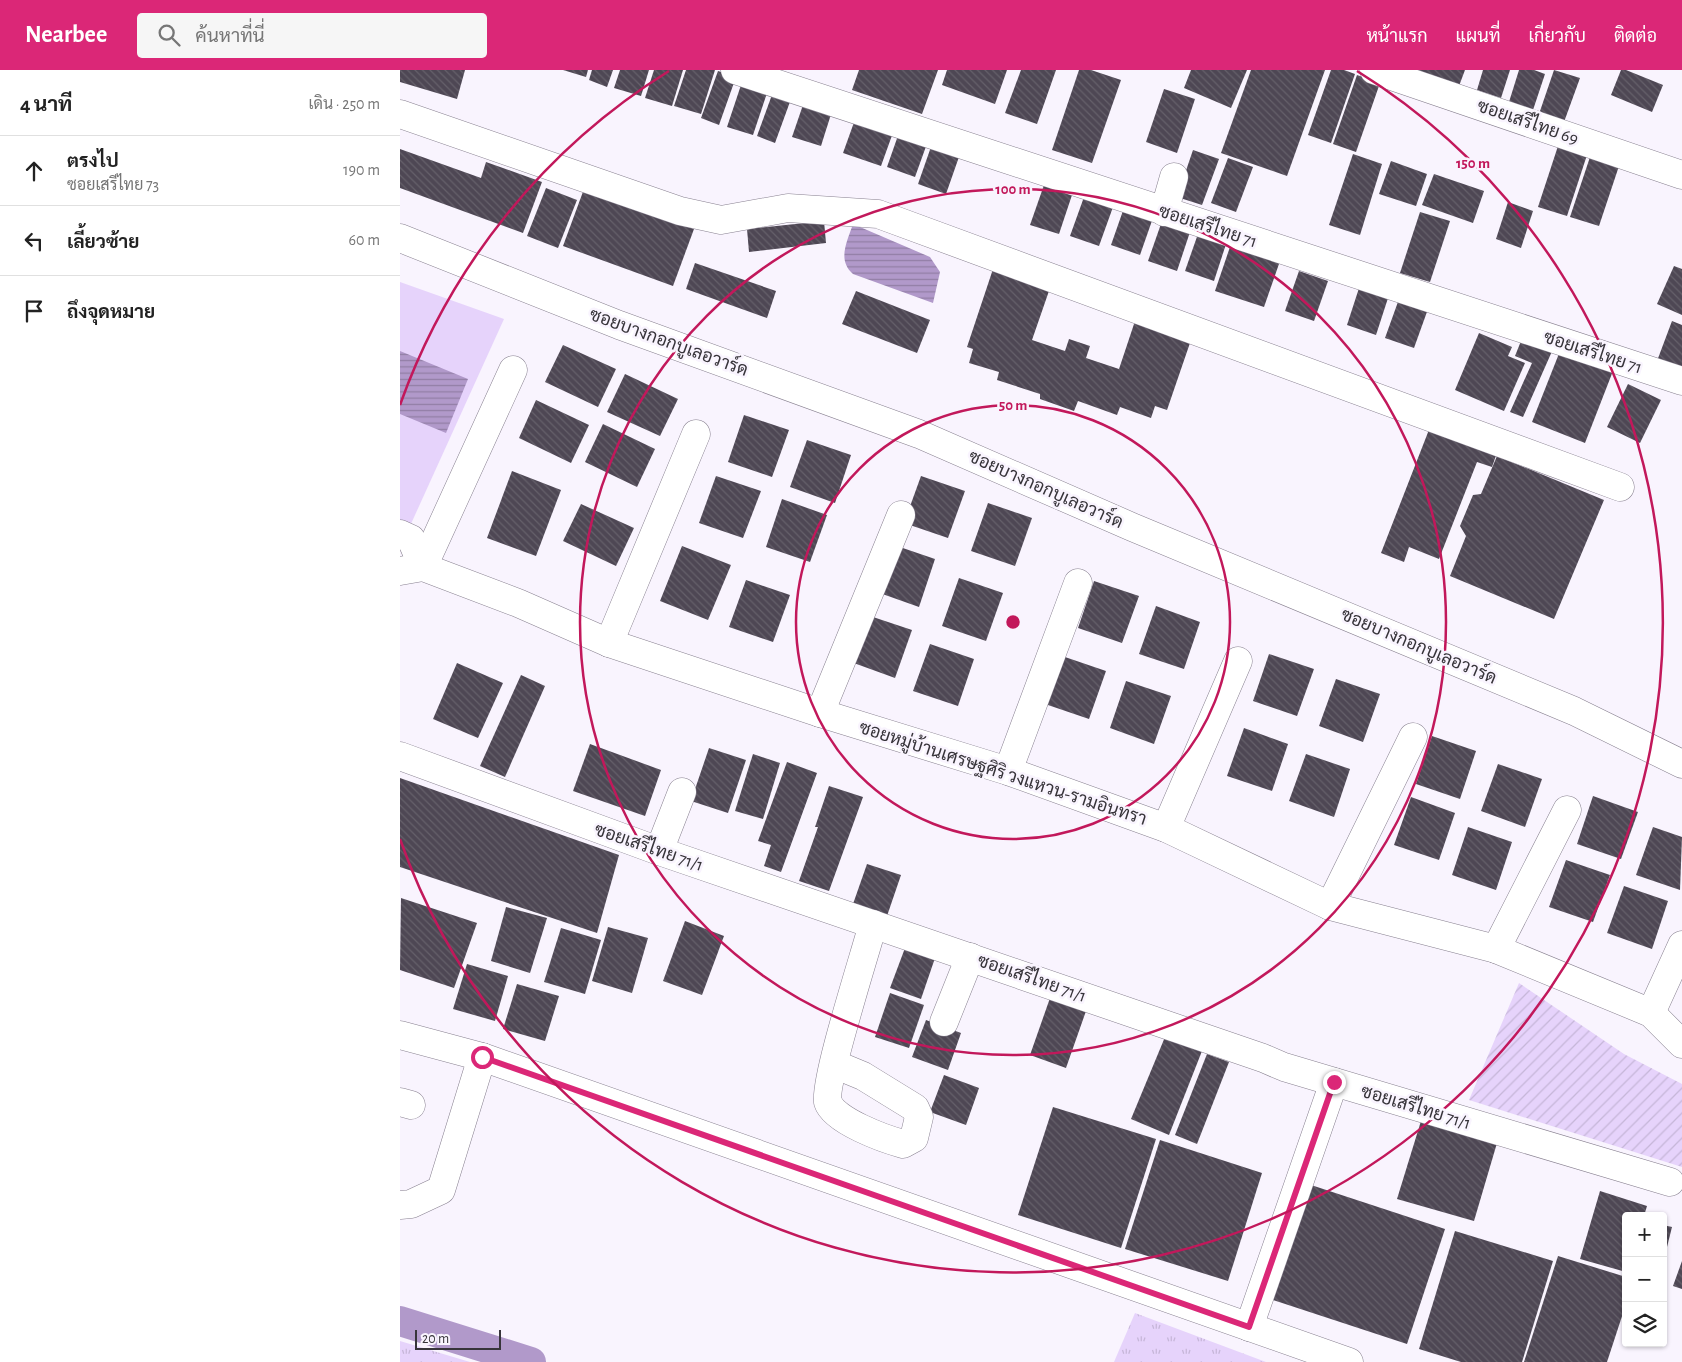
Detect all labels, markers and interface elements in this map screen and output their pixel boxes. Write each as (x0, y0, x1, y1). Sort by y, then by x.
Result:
search box (137, 13, 487, 58)
icon: search (155, 21, 183, 49)
text: Nearbee (25, 23, 107, 47)
text: ค้นหาที่นี่ (195, 27, 265, 46)
text: หน้าแรก (1366, 28, 1428, 46)
text: แผนที่ (1456, 28, 1500, 46)
text: เกี่ยวกับ (1528, 28, 1586, 46)
text: ติดต่อ (1614, 28, 1657, 46)
street label: ซอยเสรีไทย 69 (1475, 92, 1582, 149)
text: 4 นาที (20, 94, 72, 115)
text: เดิน · 250 m (309, 96, 380, 112)
text: ตรงไป (67, 152, 119, 171)
text: 150 m (1456, 156, 1490, 171)
icon: ahead (20, 157, 48, 185)
text: 190 m (343, 162, 380, 178)
text: ซอยเสรีไทย 73 (67, 177, 159, 193)
text: 100 m (995, 182, 1031, 197)
street label: ซอยเสรีไทย 71 (1156, 198, 1261, 251)
icon: left (20, 227, 48, 255)
text: 60 m (349, 232, 380, 248)
text: เลี้ยวซ้าย (67, 233, 139, 252)
icon: arrive (20, 297, 48, 325)
street label: ซอยบางกอกบูเลอวาร์ด (586, 301, 752, 383)
text: ถึงจุดหมาย (67, 303, 155, 322)
street label: ซอยเสรีไทย 71 (1541, 324, 1646, 377)
text: 50 m (999, 398, 1027, 413)
street label: ซอยบางกอกบูเลอวาร์ด (964, 443, 1128, 535)
street label: ซอยบางกอกบูเลอวาร์ด (1337, 601, 1501, 691)
centre of rings (1004, 613, 1022, 631)
street label: ซอยหมู่บ้านเศรษฐศิริ วงแหวน-รามอินทรา (856, 715, 1150, 832)
street label: ซอยเสรีไทย 71/1 (592, 816, 707, 875)
street label: ซอยเสรีไทย 71/1 (975, 947, 1090, 1006)
route start (471, 1046, 494, 1069)
route end (1323, 1071, 1346, 1094)
street label: ซอยเสรีไทย 71/1 (1359, 1078, 1474, 1133)
map controls (1622, 1212, 1667, 1347)
button: + (1622, 1212, 1667, 1257)
button: − (1622, 1257, 1667, 1302)
button: layers (1622, 1302, 1667, 1347)
scale bar (415, 1327, 501, 1350)
text: 20 m (422, 1332, 449, 1346)

